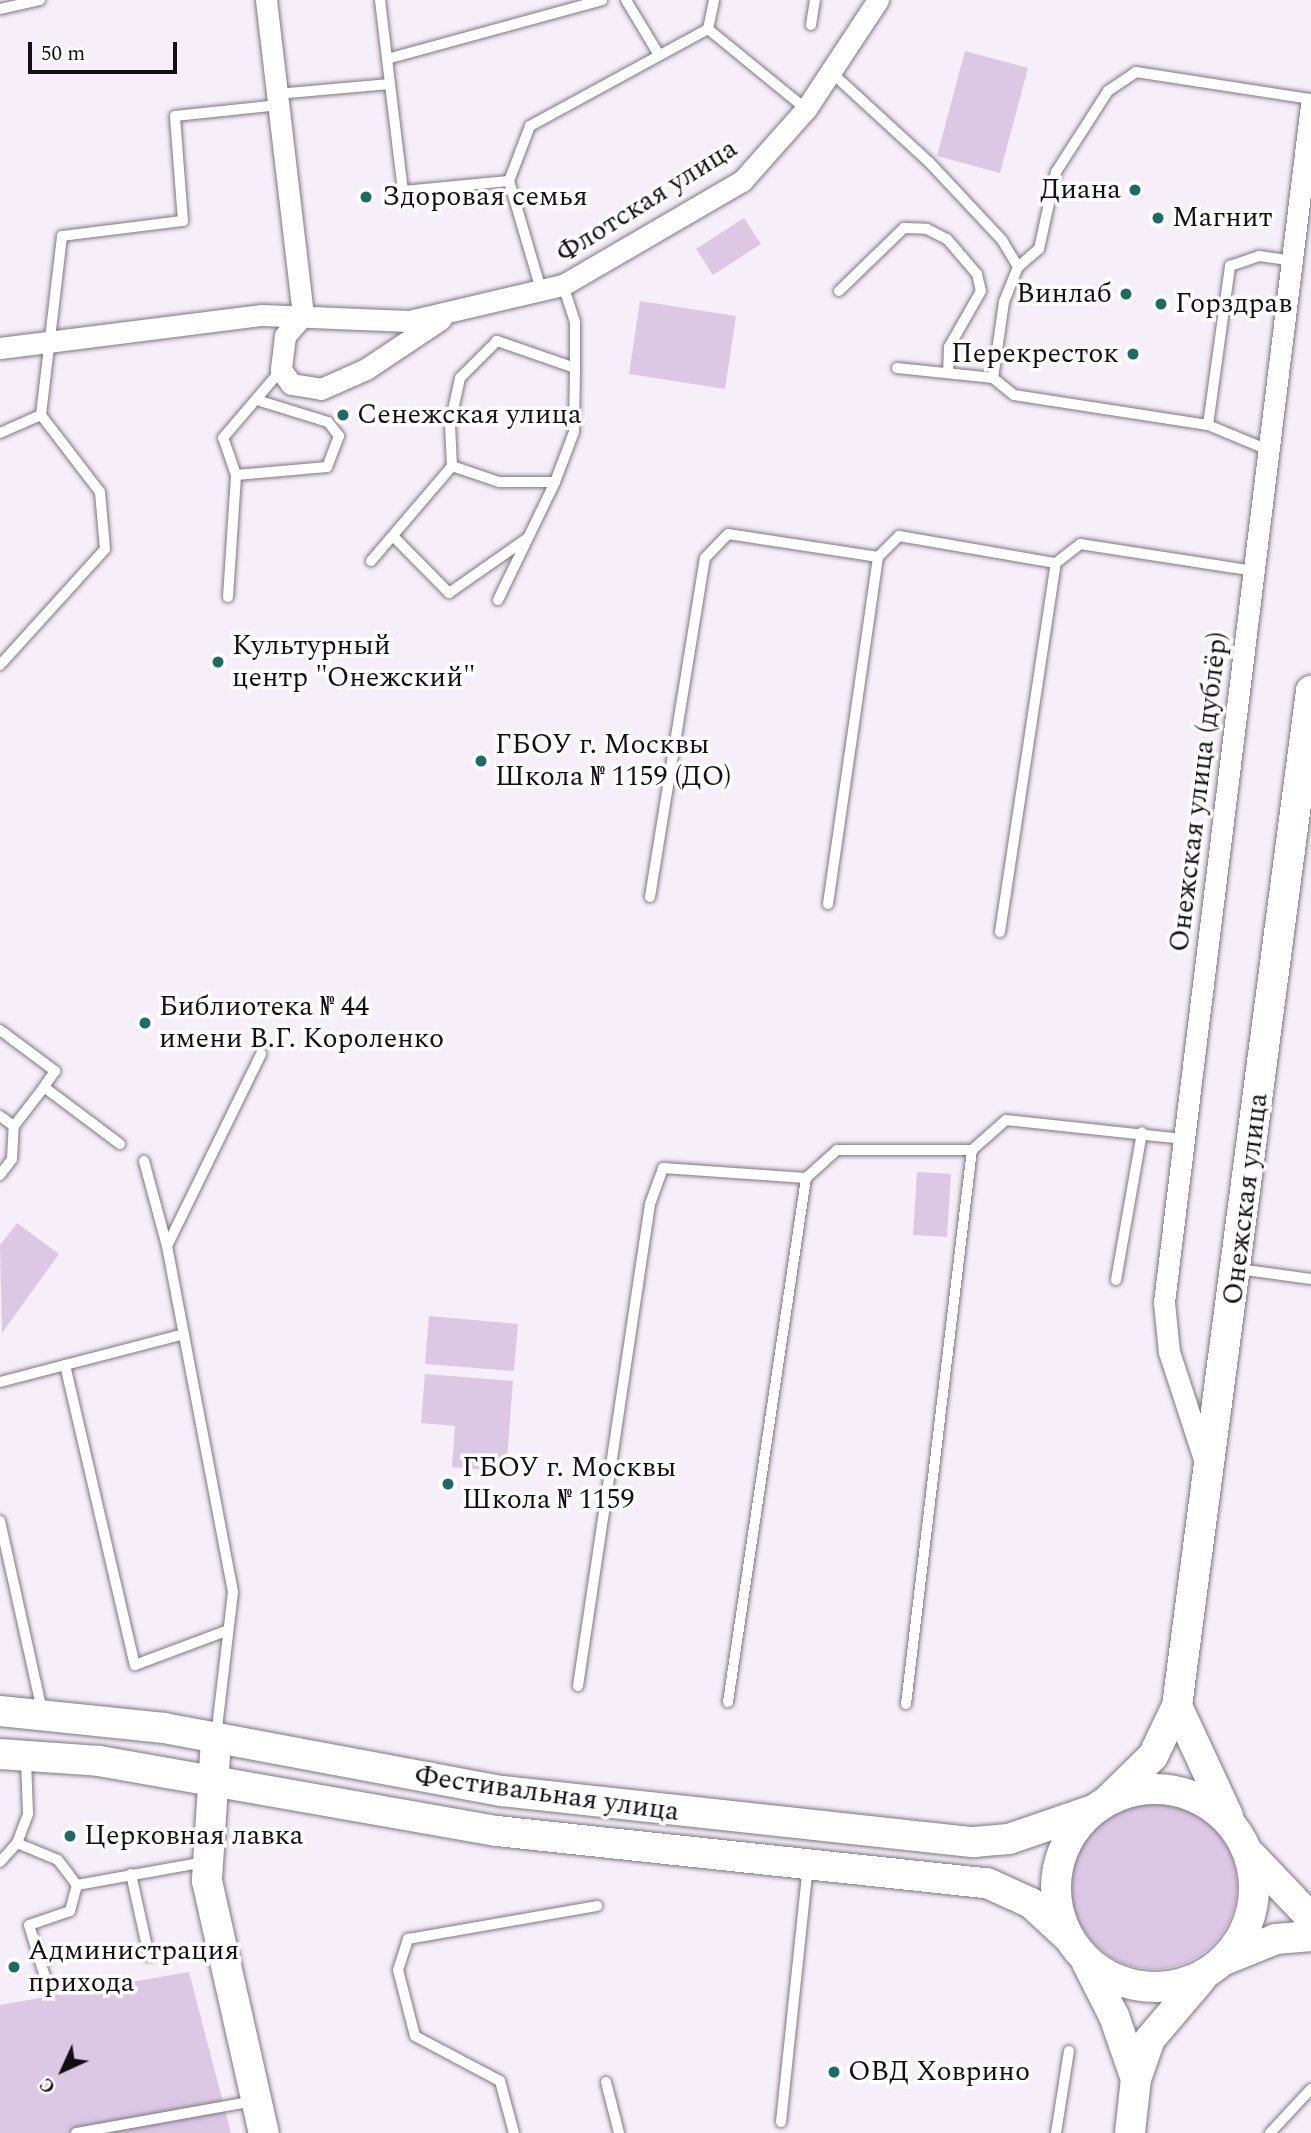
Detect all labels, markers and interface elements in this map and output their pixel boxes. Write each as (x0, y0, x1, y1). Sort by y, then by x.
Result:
scale bar (32, 28, 180, 72)
text: 50 m (41, 38, 85, 70)
street label: Флотская улица (550, 132, 744, 270)
place label: Диана (1040, 173, 1121, 207)
place label: Здоровая семья (382, 180, 588, 214)
marker: Диана (1127, 182, 1143, 198)
marker: Здоровая семья (356, 187, 376, 207)
place label: Магнит (1172, 201, 1272, 235)
marker: Магнит (1150, 210, 1166, 226)
place label: Винлаб (1016, 277, 1112, 311)
marker: Винлаб (1118, 286, 1134, 302)
place label: Горздрав (1175, 287, 1292, 321)
marker: Горздрав (1153, 296, 1169, 312)
place label: Перекресток (951, 337, 1119, 371)
marker: Перекресток (1125, 346, 1141, 362)
place label: Сенежская улица (357, 398, 582, 432)
marker: Сенежская улица (335, 407, 351, 423)
place label: Культурный центр "Онежский" (232, 629, 476, 695)
street label: Онежская улица (дублёр) (1163, 630, 1235, 954)
marker: Культурный центр "Онежский" (210, 654, 226, 670)
place label: ГБОУ г. Москвы Школа № 1159 (ДО) (495, 728, 731, 794)
marker: ГБОУ г. Москвы Школа № 1159 (ДО) (473, 753, 489, 769)
place label: Библиотека № 44 имени В.Г. Короленко (159, 990, 444, 1056)
marker: Библиотека № 44 имени В.Г. Короленко (137, 1015, 153, 1031)
street label: Онежская улица (1216, 1091, 1276, 1307)
place label: ГБОУ г. Москвы Школа № 1159 (462, 1451, 677, 1517)
marker: ГБОУ г. Москвы Школа № 1159 (440, 1476, 456, 1492)
street label: Фестивальная улица (413, 1759, 681, 1829)
place label: Церковная лавка (84, 1819, 303, 1853)
marker: Церковная лавка (62, 1828, 78, 1844)
place label: Администрация прихода (28, 1934, 239, 2000)
marker: Администрация прихода (6, 1959, 22, 1975)
north arrow (28, 2035, 98, 2105)
place label: ОВД Ховрино (848, 2055, 1030, 2089)
marker: ОВД Ховрино (826, 2064, 842, 2080)
text: С (33, 2070, 63, 2100)

